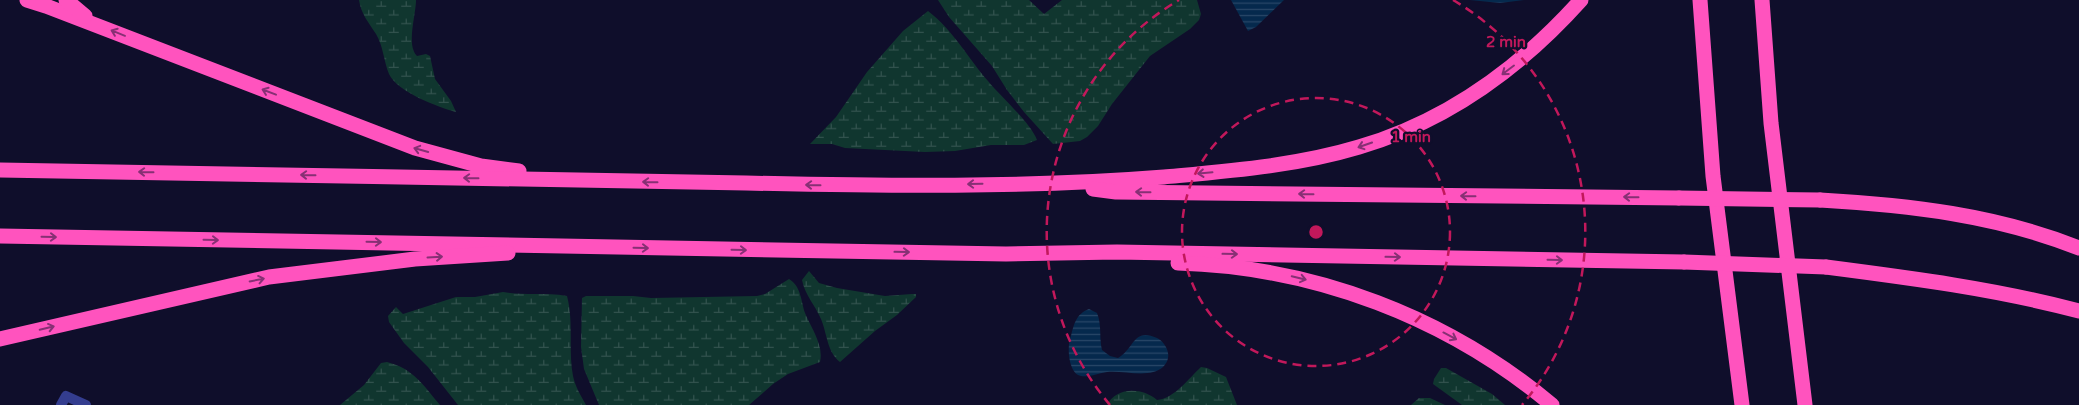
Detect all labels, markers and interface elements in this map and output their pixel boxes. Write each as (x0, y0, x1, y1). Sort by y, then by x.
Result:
one-way arrow (111, 28, 126, 37)
text: 2 min (1486, 33, 1526, 51)
one-way arrow (1502, 64, 1515, 75)
one-way arrow (262, 87, 278, 96)
text: 1 min (1391, 128, 1431, 146)
one-way arrow (1358, 141, 1373, 150)
one-way arrow (414, 144, 430, 154)
one-way arrow (138, 168, 154, 177)
one-way arrow (1198, 169, 1214, 178)
one-way arrow (301, 170, 317, 180)
one-way arrow (463, 173, 479, 183)
one-way arrow (643, 177, 659, 186)
one-way arrow (967, 179, 984, 189)
one-way arrow (805, 180, 821, 190)
one-way arrow (1136, 187, 1152, 197)
one-way arrow (1298, 189, 1314, 199)
one-way arrow (1461, 191, 1477, 200)
one-way arrow (1623, 193, 1639, 202)
centre of rings (1307, 223, 1325, 241)
one-way arrow (40, 232, 56, 242)
one-way arrow (202, 235, 219, 245)
one-way arrow (365, 237, 381, 247)
one-way arrow (632, 243, 649, 253)
one-way arrow (731, 245, 747, 254)
one-way arrow (893, 247, 909, 257)
one-way arrow (1222, 249, 1238, 259)
one-way arrow (1384, 252, 1400, 262)
one-way arrow (427, 253, 443, 262)
one-way arrow (1546, 255, 1563, 265)
one-way arrow (248, 274, 264, 284)
one-way arrow (1290, 274, 1306, 283)
one-way arrow (39, 323, 55, 332)
one-way arrow (1442, 332, 1457, 341)

